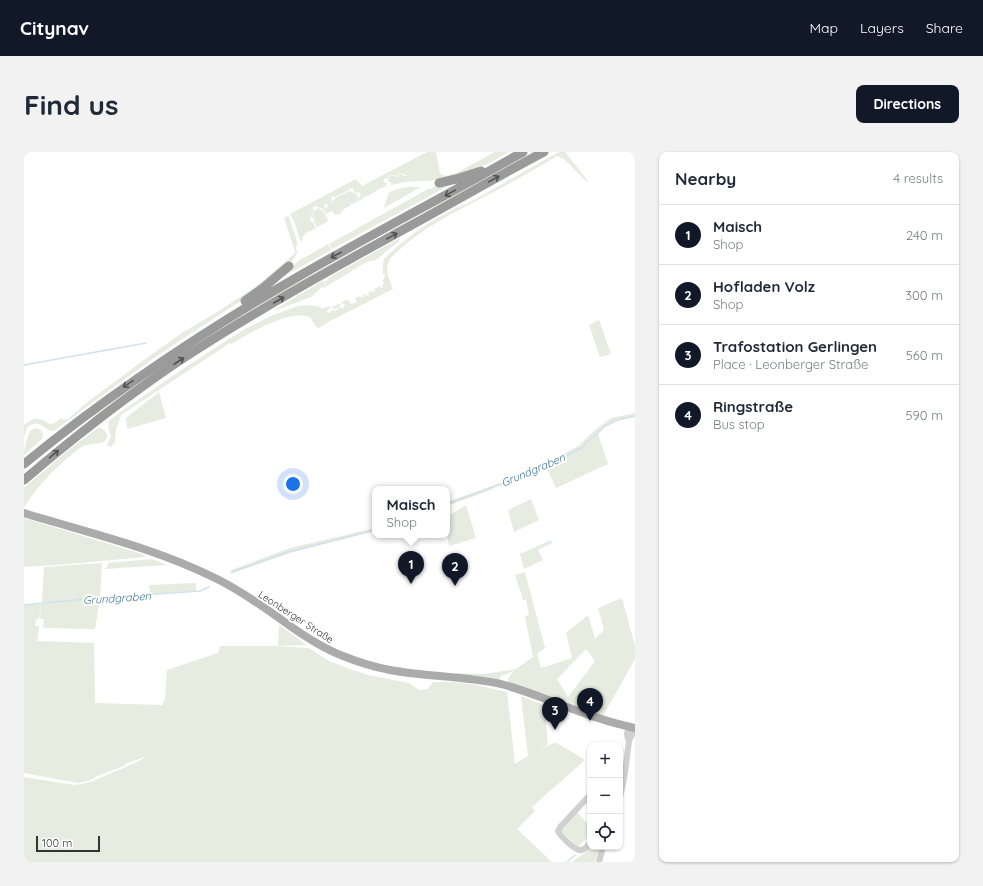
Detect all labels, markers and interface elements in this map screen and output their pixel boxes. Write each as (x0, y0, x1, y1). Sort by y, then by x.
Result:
text: Citynav (20, 16, 89, 40)
text: Map (809, 19, 838, 37)
text: Layers (860, 19, 904, 37)
text: Share (926, 19, 963, 37)
button: Directions (856, 85, 959, 123)
text: Find us (24, 87, 118, 122)
text: Nearby (675, 168, 736, 189)
text: 4 results (893, 170, 943, 186)
one-way arrow (488, 175, 500, 183)
one-way arrow (444, 189, 456, 197)
text: Maisch (713, 217, 762, 236)
text: 1 (685, 227, 691, 243)
text: 240 m (906, 227, 943, 243)
one-way arrow (386, 231, 398, 239)
text: Shop (713, 236, 743, 252)
one-way arrow (330, 252, 342, 260)
text: Hofladen Volz (713, 277, 815, 296)
text: 2 (684, 287, 692, 303)
text: 300 m (905, 287, 943, 303)
one-way arrow (273, 295, 285, 303)
text: Shop (713, 296, 743, 312)
text: Trafostation Gerlingen (713, 337, 877, 356)
text: 3 (685, 347, 691, 363)
text: 560 m (906, 347, 943, 363)
text: Place · Leonberger Straße (713, 356, 868, 372)
one-way arrow (173, 357, 185, 365)
one-way arrow (123, 380, 134, 388)
text: Ringstraße (713, 397, 793, 416)
text: 4 (684, 407, 692, 423)
text: 590 m (906, 407, 943, 423)
text: Bus stop (713, 416, 765, 432)
one-way arrow (48, 450, 59, 459)
water label: Grundgraben (499, 450, 568, 490)
your location (283, 474, 303, 494)
popup (372, 486, 450, 538)
text: Maisch (386, 495, 436, 514)
text: Shop (386, 514, 417, 530)
pin: 1 (398, 551, 424, 584)
pin: 2 (442, 553, 468, 586)
street label: Leonberger Straße (256, 588, 336, 646)
water label: Grundgraben (83, 589, 152, 607)
pin: 4 (577, 688, 603, 721)
pin: 3 (542, 697, 568, 730)
map controls (587, 742, 623, 850)
button: + (587, 742, 623, 778)
button: − (587, 778, 623, 814)
button: locate (587, 814, 623, 850)
scale bar (36, 834, 100, 853)
text: 100 m (42, 836, 72, 850)

